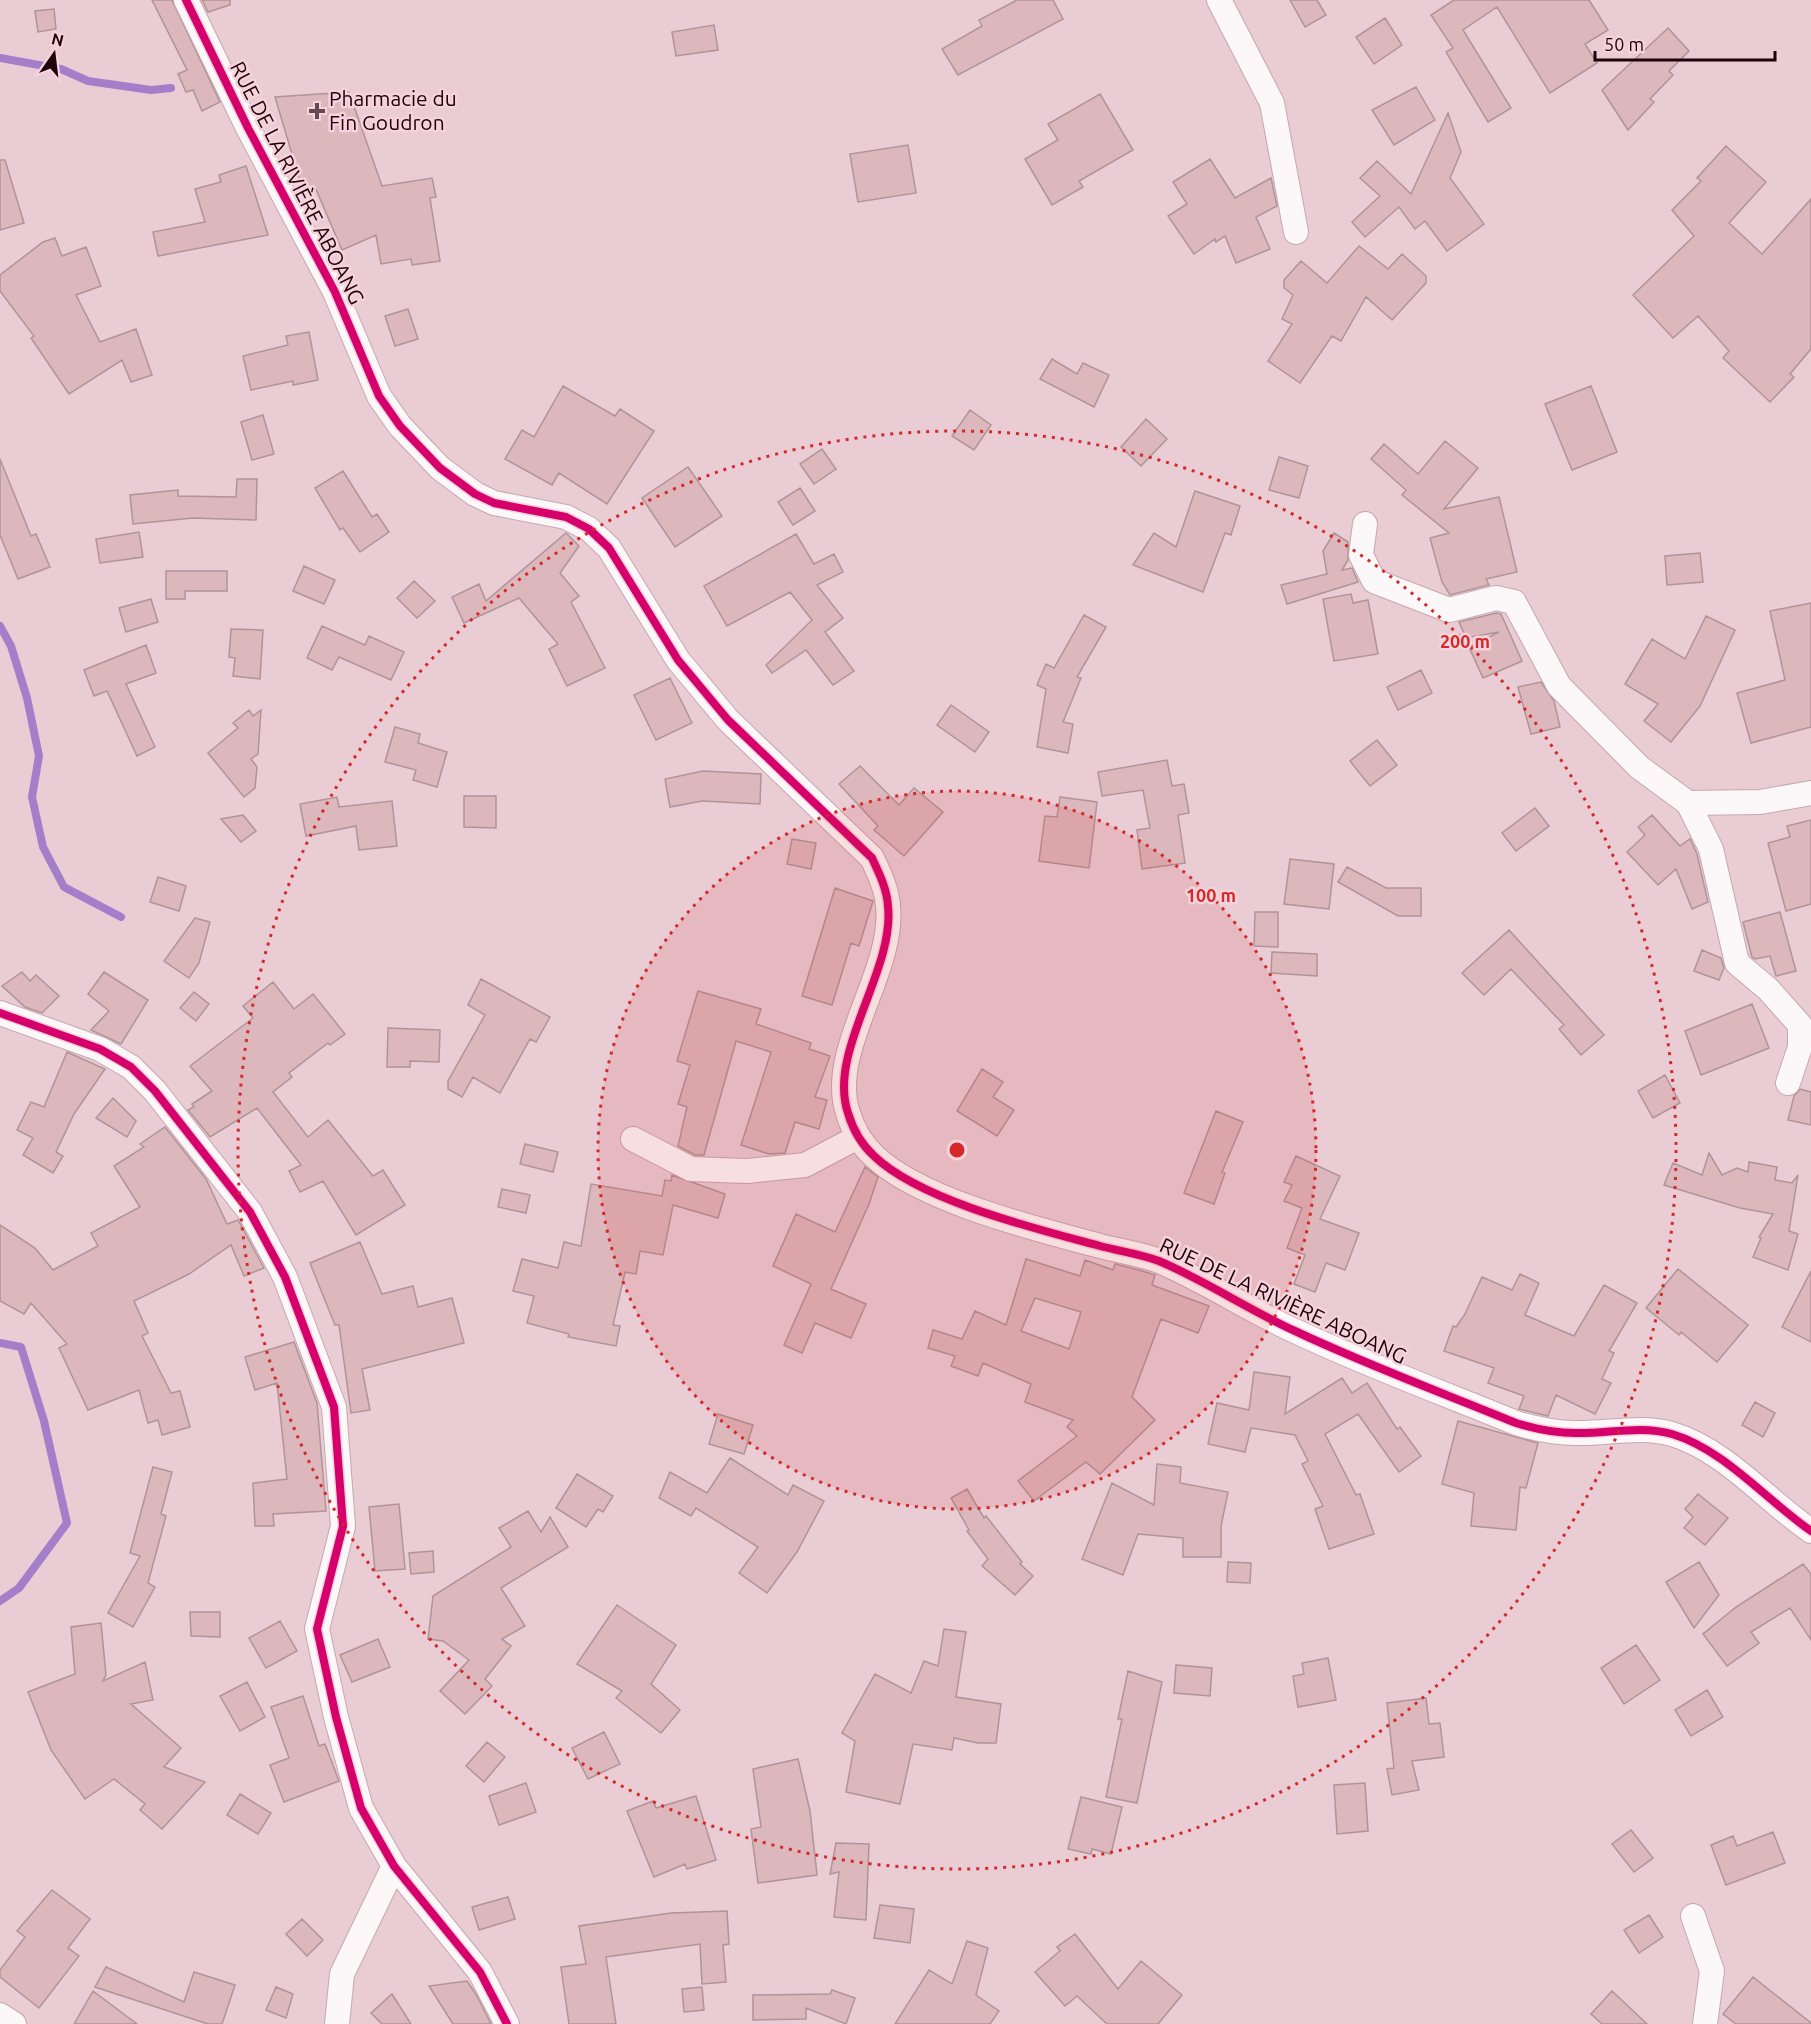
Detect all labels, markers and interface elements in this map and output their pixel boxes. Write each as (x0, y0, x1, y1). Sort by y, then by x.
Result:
north arrow (24, 24, 84, 84)
scale bar (1595, 24, 1775, 62)
text: N (50, 29, 66, 50)
text: 50 m (1604, 34, 1644, 54)
street label: RUE DE LA RIVIÈRE ABOANG (226, 57, 370, 308)
place label: Pharmacie du Fin Goudron (329, 86, 457, 134)
marker: Pharmacie du Fin Goudron (310, 104, 324, 118)
text: 200 m (1440, 631, 1490, 651)
text: 100 m (1186, 885, 1236, 905)
centre of rings (947, 1140, 967, 1160)
street label: RUE DE LA RIVIÈRE ABOANG (1156, 1232, 1411, 1368)

